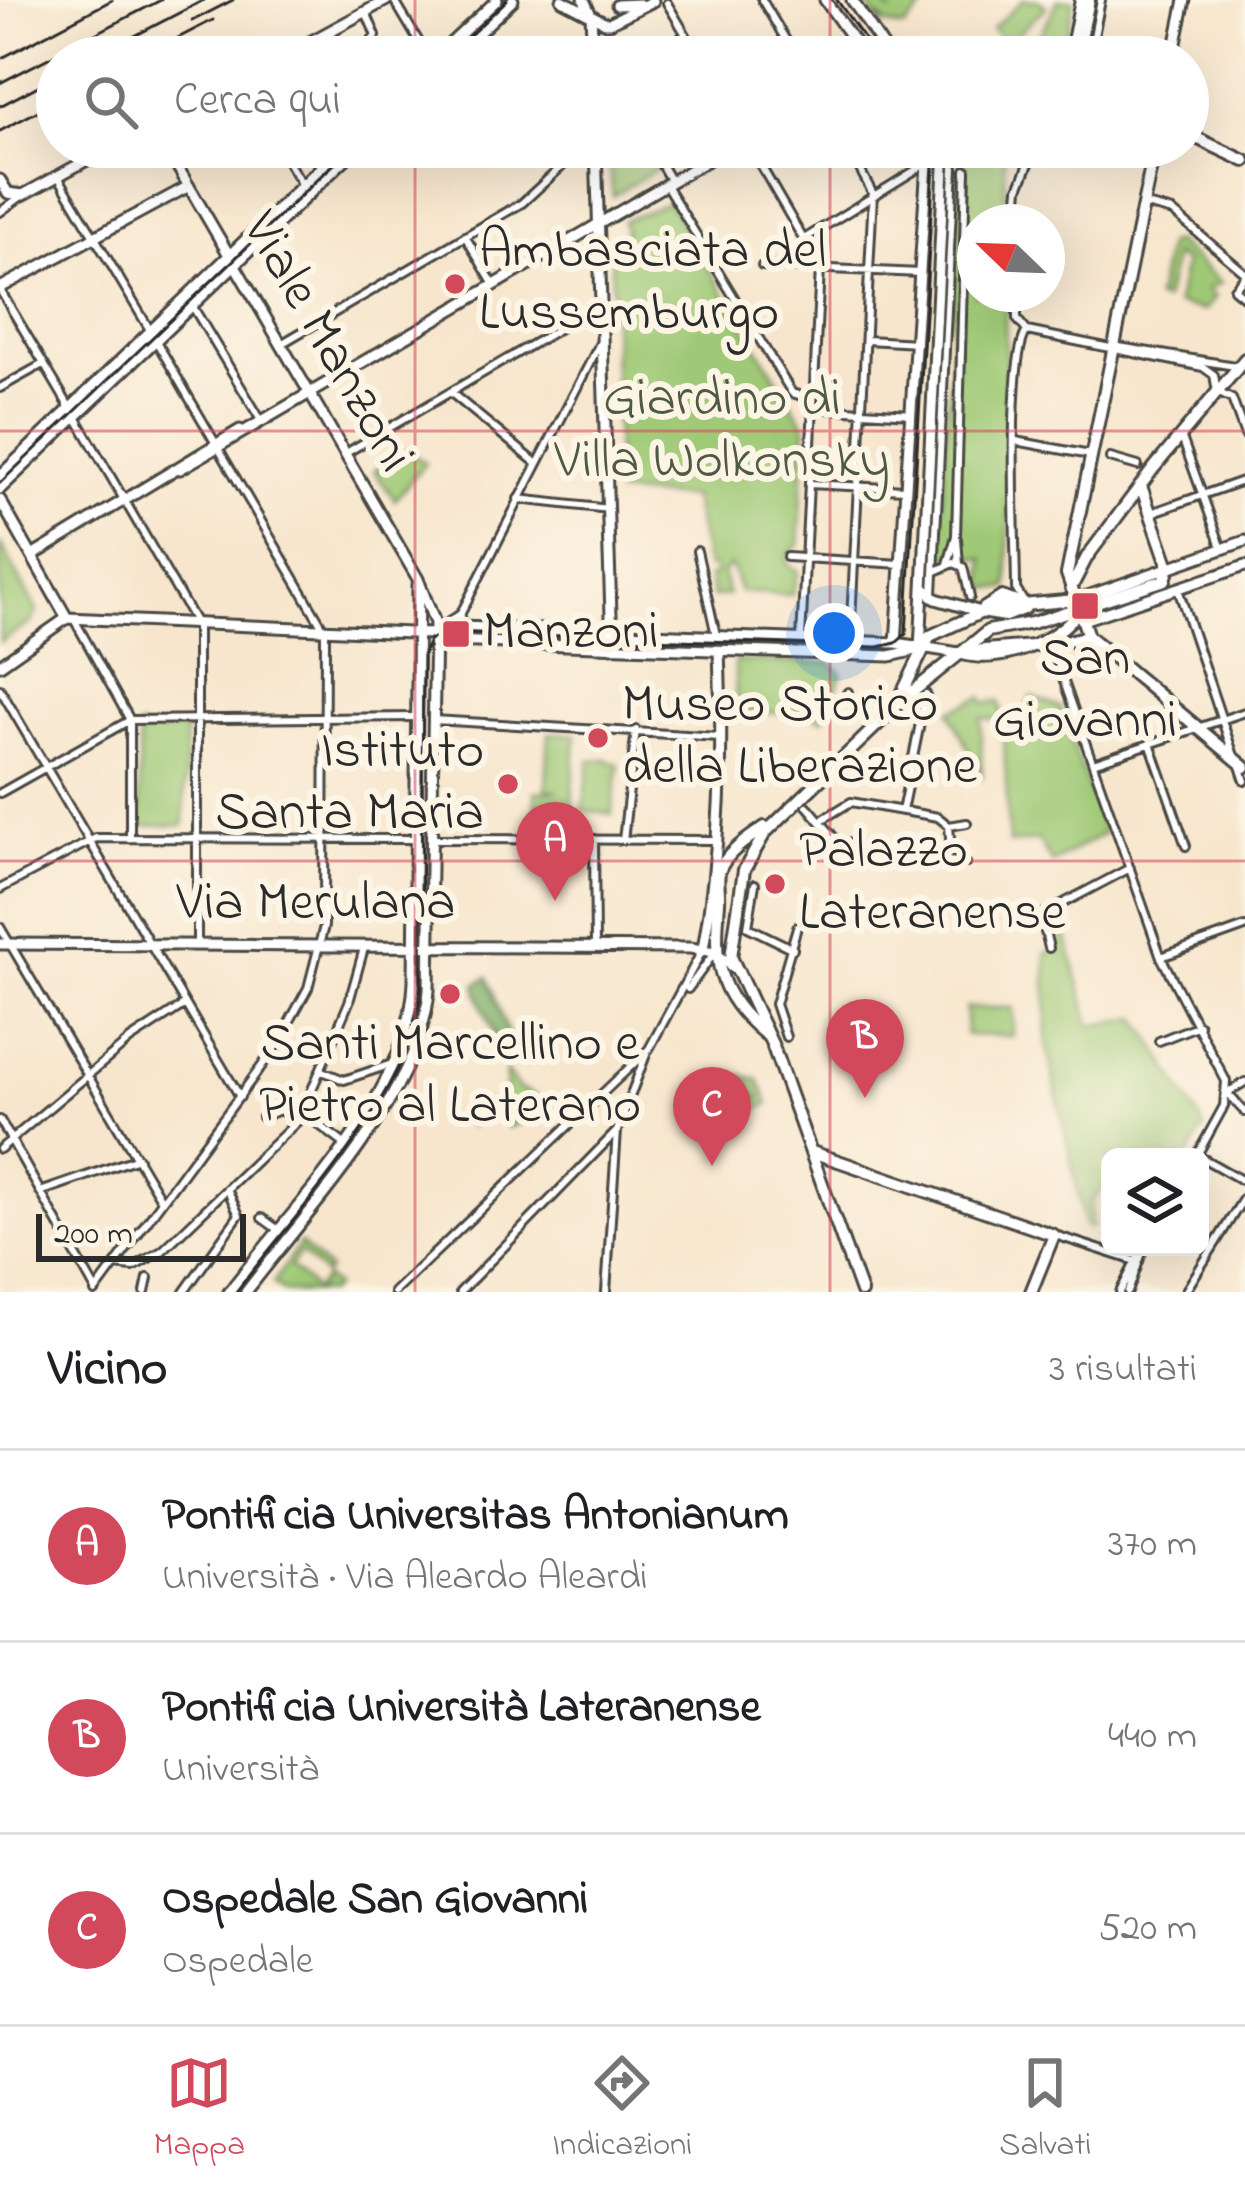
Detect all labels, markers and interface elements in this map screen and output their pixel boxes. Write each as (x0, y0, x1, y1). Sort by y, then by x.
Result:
search box (36, 36, 1209, 168)
icon: search (78, 69, 144, 135)
text: Cerca qui (174, 69, 341, 135)
street label: Viale Manzoni (219, 197, 432, 488)
north arrow (957, 204, 1065, 312)
place label: Ambasciata del Lussemburgo (479, 214, 827, 355)
marker: Ambasciata del Lussemburgo (442, 271, 468, 297)
park label: Giardino di Villa Wolkonsky (553, 362, 890, 502)
marker: San Giovanni (1069, 590, 1101, 622)
place label: Manzoni (483, 595, 659, 673)
your location (804, 603, 864, 663)
marker: Manzoni (440, 618, 472, 650)
place label: San Giovanni (993, 622, 1177, 762)
place label: Museo Storico della Liberazione (622, 668, 978, 808)
place label: Istituto Santa Maria (215, 714, 484, 854)
marker: Museo Storico della Liberazione (585, 725, 611, 751)
marker: Istituto Santa Maria (495, 771, 521, 797)
pin: A (516, 802, 594, 901)
place label: Palazzo Lateranense (799, 814, 1066, 954)
street label: Via Merulana (176, 866, 455, 944)
marker: Palazzo Lateranense (762, 871, 788, 897)
marker: Santi Marcellino e Pietro al Laterano (437, 981, 463, 1007)
pin: B (826, 999, 904, 1098)
place label: Santi Marcellino e Pietro al Laterano (259, 1007, 641, 1147)
pin: C (673, 1067, 751, 1166)
map controls (1101, 1148, 1209, 1256)
button: layers (1101, 1148, 1209, 1256)
scale bar (36, 1208, 246, 1261)
text: 200 m (54, 1211, 133, 1259)
text: Vicino (48, 1333, 167, 1408)
text: 3 risultati (1049, 1342, 1197, 1399)
text: Pontificia Universitas Antonianum (162, 1484, 789, 1550)
text: A (75, 1517, 99, 1574)
text: 370 m (1108, 1517, 1197, 1574)
text: Università · Via Aleardo Aleardi (162, 1550, 648, 1607)
text: Pontificia Università Lateranense (162, 1676, 761, 1742)
text: B (74, 1709, 100, 1766)
text: 440 m (1108, 1709, 1197, 1766)
text: Università (162, 1742, 318, 1799)
text: Ospedale San Giovanni (162, 1868, 588, 1934)
text: C (76, 1901, 98, 1958)
text: 520 m (1098, 1901, 1197, 1958)
text: Ospedale (162, 1934, 313, 1991)
tab: Mappa (154, 2050, 245, 2170)
tab: Indicazioni (552, 2050, 692, 2170)
tab: Salvati (999, 2050, 1091, 2170)

